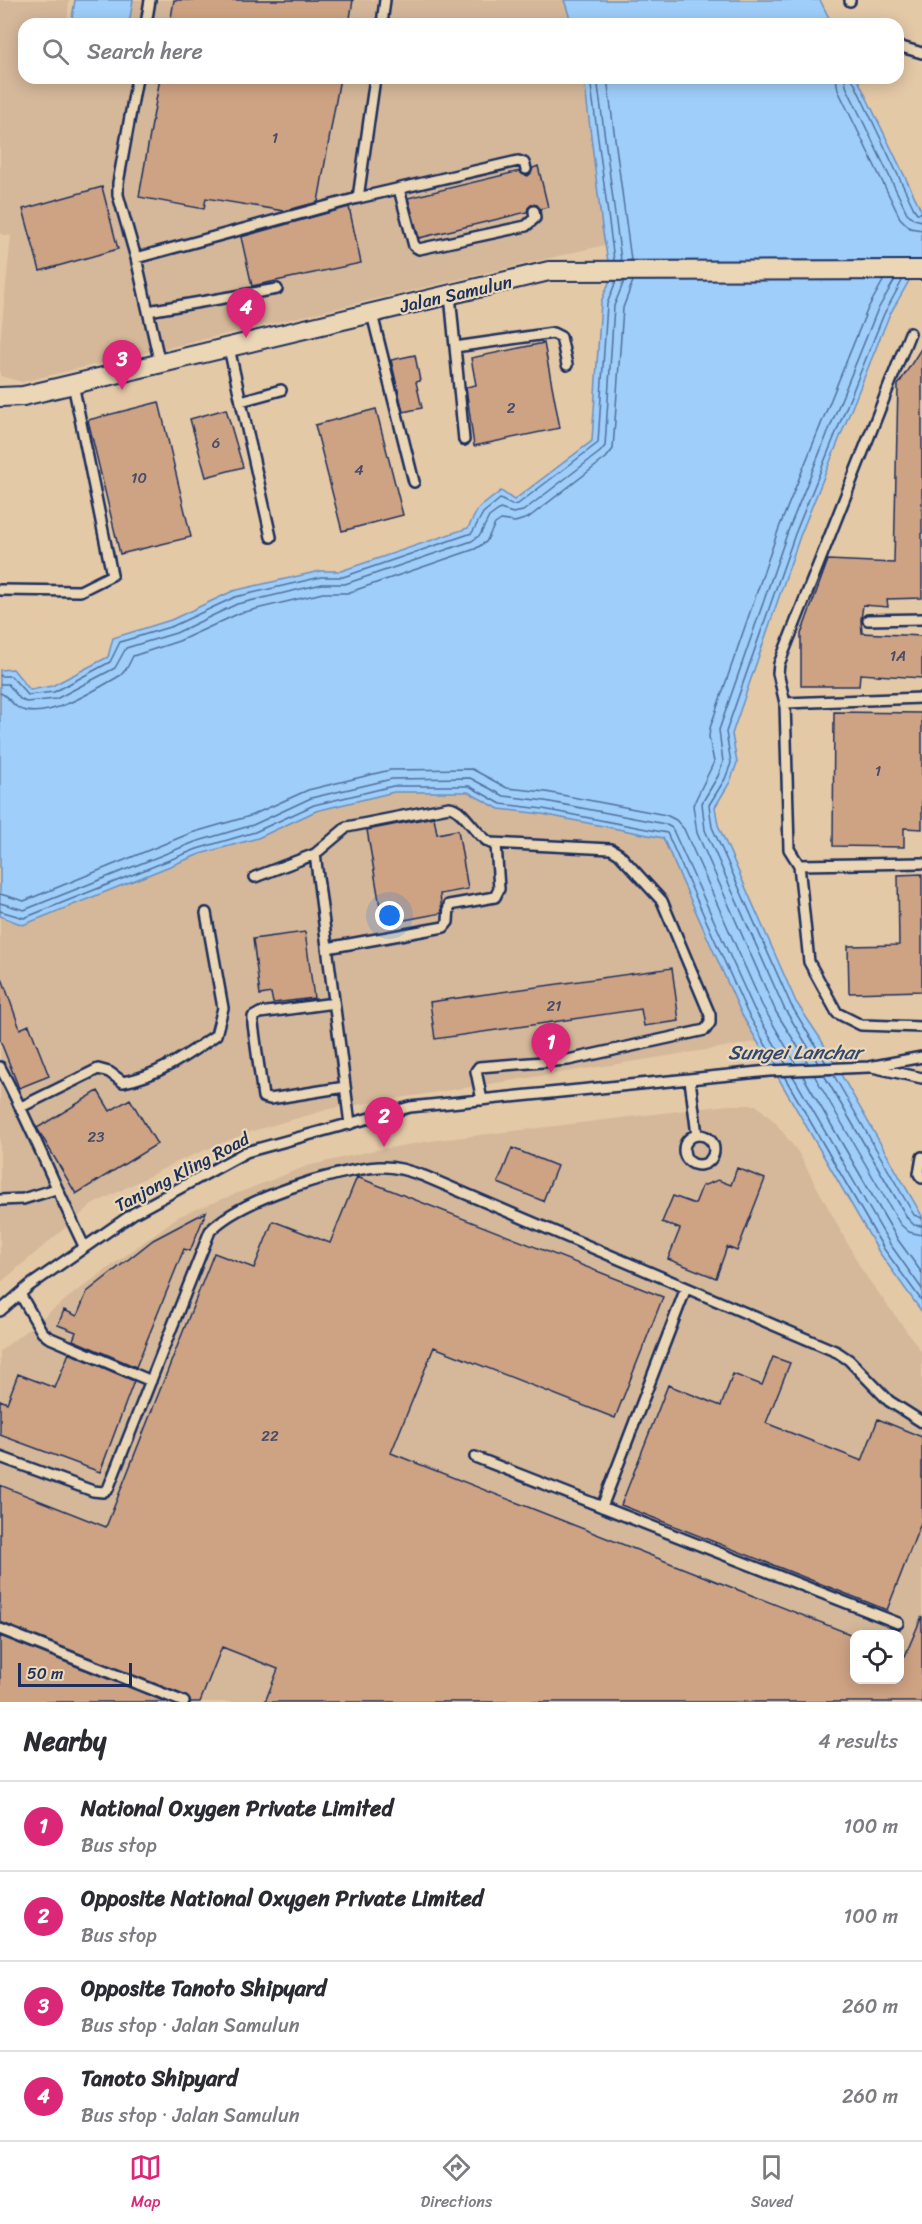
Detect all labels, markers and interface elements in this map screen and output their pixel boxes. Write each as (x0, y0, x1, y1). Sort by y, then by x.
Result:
search box (18, 18, 904, 84)
text: Search here (87, 32, 203, 71)
icon: search (39, 35, 72, 68)
house number: 1 (272, 125, 278, 151)
street label: Jalan Samulun (396, 265, 516, 323)
pin: 4 (226, 288, 266, 338)
pin: 3 (102, 340, 142, 390)
house number: 2 (507, 395, 516, 421)
house number: 6 (212, 430, 220, 456)
house number: 4 (354, 457, 364, 483)
house number: 10 (131, 465, 147, 491)
house number: 1A (890, 643, 906, 669)
house number: 1 (875, 758, 881, 784)
your location (375, 901, 404, 930)
house number: 21 (546, 993, 562, 1019)
pin: 1 (532, 1024, 570, 1073)
water label: Sungei Lanchar (728, 1035, 866, 1070)
pin: 2 (364, 1098, 404, 1147)
street label: Tanjong Kling Road (109, 1122, 257, 1221)
house number: 23 (88, 1124, 104, 1150)
house number: 22 (261, 1423, 279, 1449)
map controls (850, 1630, 904, 1684)
button: locate (850, 1630, 904, 1684)
text: 50 m (27, 1659, 63, 1688)
scale bar (18, 1660, 132, 1688)
text: Nearby (24, 1718, 106, 1764)
text: 4 results (818, 1724, 898, 1759)
text: National Oxygen Private Limited (81, 1789, 393, 1828)
text: 1 (39, 1809, 48, 1844)
text: 100 m (844, 1809, 898, 1844)
text: Bus stop (81, 1828, 157, 1863)
text: Opposite National Oxygen Private Limited (81, 1879, 483, 1918)
text: 2 (38, 1899, 49, 1934)
text: 100 m (844, 1899, 898, 1934)
text: Bus stop (81, 1918, 157, 1953)
text: Opposite Tanoto Shipyard (81, 1969, 326, 2008)
text: 3 (38, 1989, 49, 2024)
text: 260 m (842, 1989, 898, 2024)
text: Bus stop · Jalan Samulun (81, 2008, 300, 2043)
text: Tanoto Shipyard (81, 2059, 238, 2098)
text: 4 (37, 2079, 50, 2114)
text: 260 m (842, 2079, 898, 2114)
text: Bus stop · Jalan Samulun (81, 2098, 300, 2133)
tab: Map (129, 2151, 162, 2216)
tab: Directions (421, 2151, 492, 2216)
tab: Saved (751, 2151, 793, 2216)

